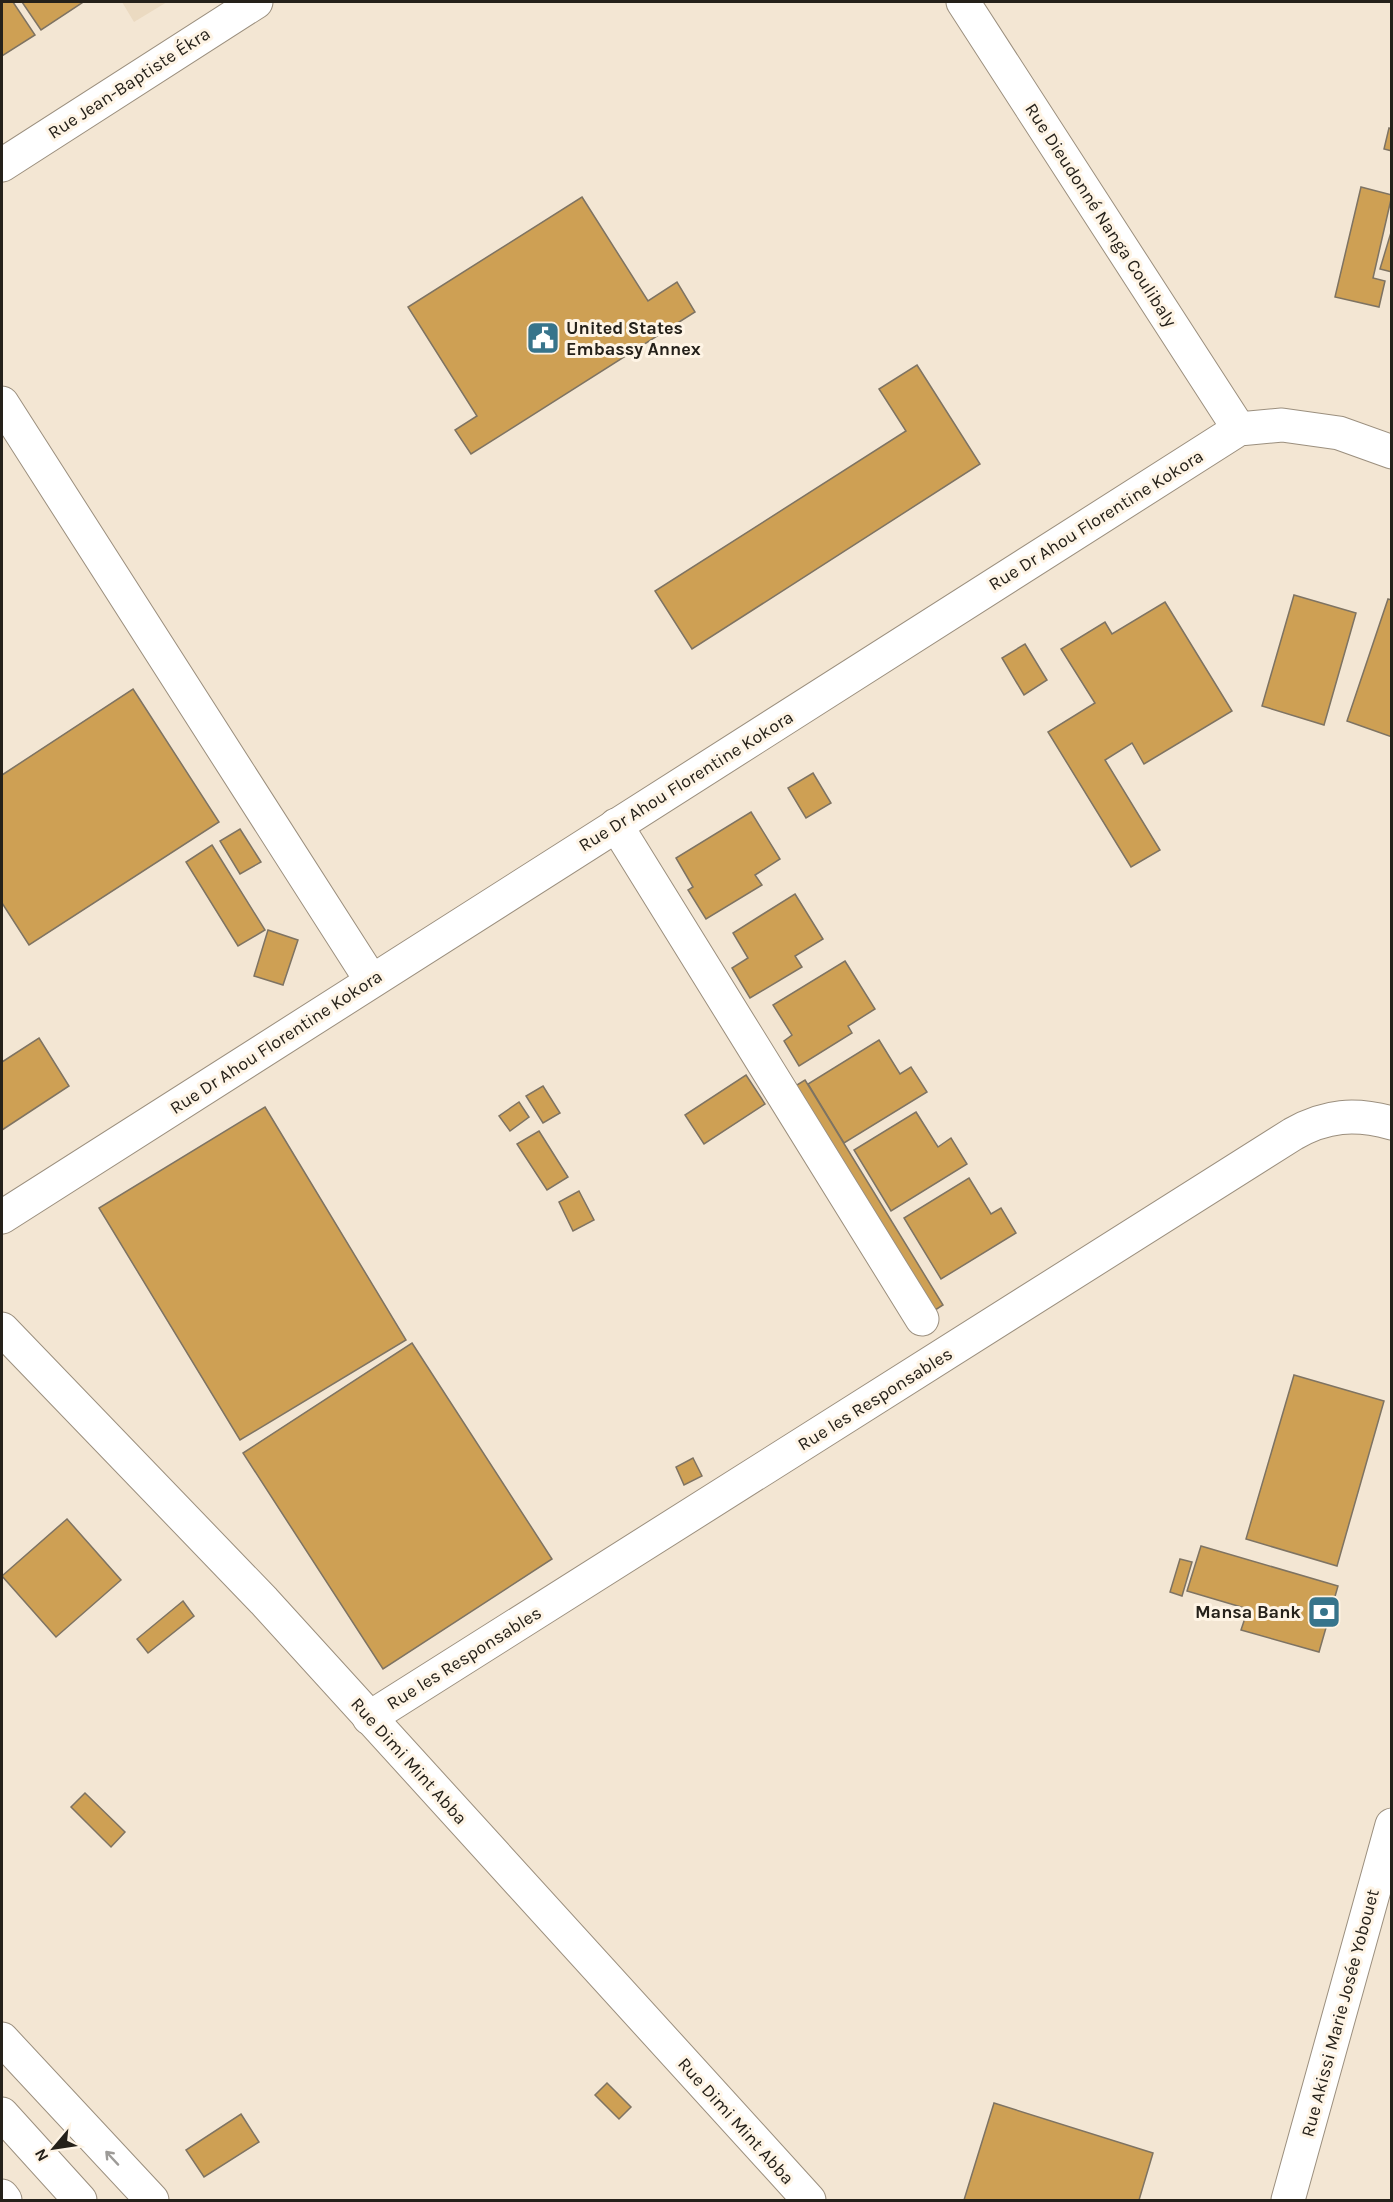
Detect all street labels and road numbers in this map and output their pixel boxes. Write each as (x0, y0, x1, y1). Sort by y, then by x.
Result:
street label: Rue Jean-Baptiste Ékra (43, 21, 214, 144)
street label: Rue Dieudonné Nanga Coulibaly (1020, 99, 1182, 331)
street label: Rue Dr Ahou Florentine Kokora (985, 445, 1207, 595)
street label: Rue Dr Ahou Florentine Kokora (575, 706, 797, 856)
street label: Rue Dr Ahou Florentine Kokora (166, 965, 386, 1119)
street label: Rue les Responsables (794, 1342, 956, 1456)
street label: Rue les Responsables (383, 1601, 545, 1715)
street label: Rue Dimi Mint Abba (346, 1693, 472, 1829)
street label: Rue Akissi Marie Josée Yobouet (1296, 1886, 1384, 2139)
street label: Rue Dimi Mint Abba (673, 2053, 799, 2189)

